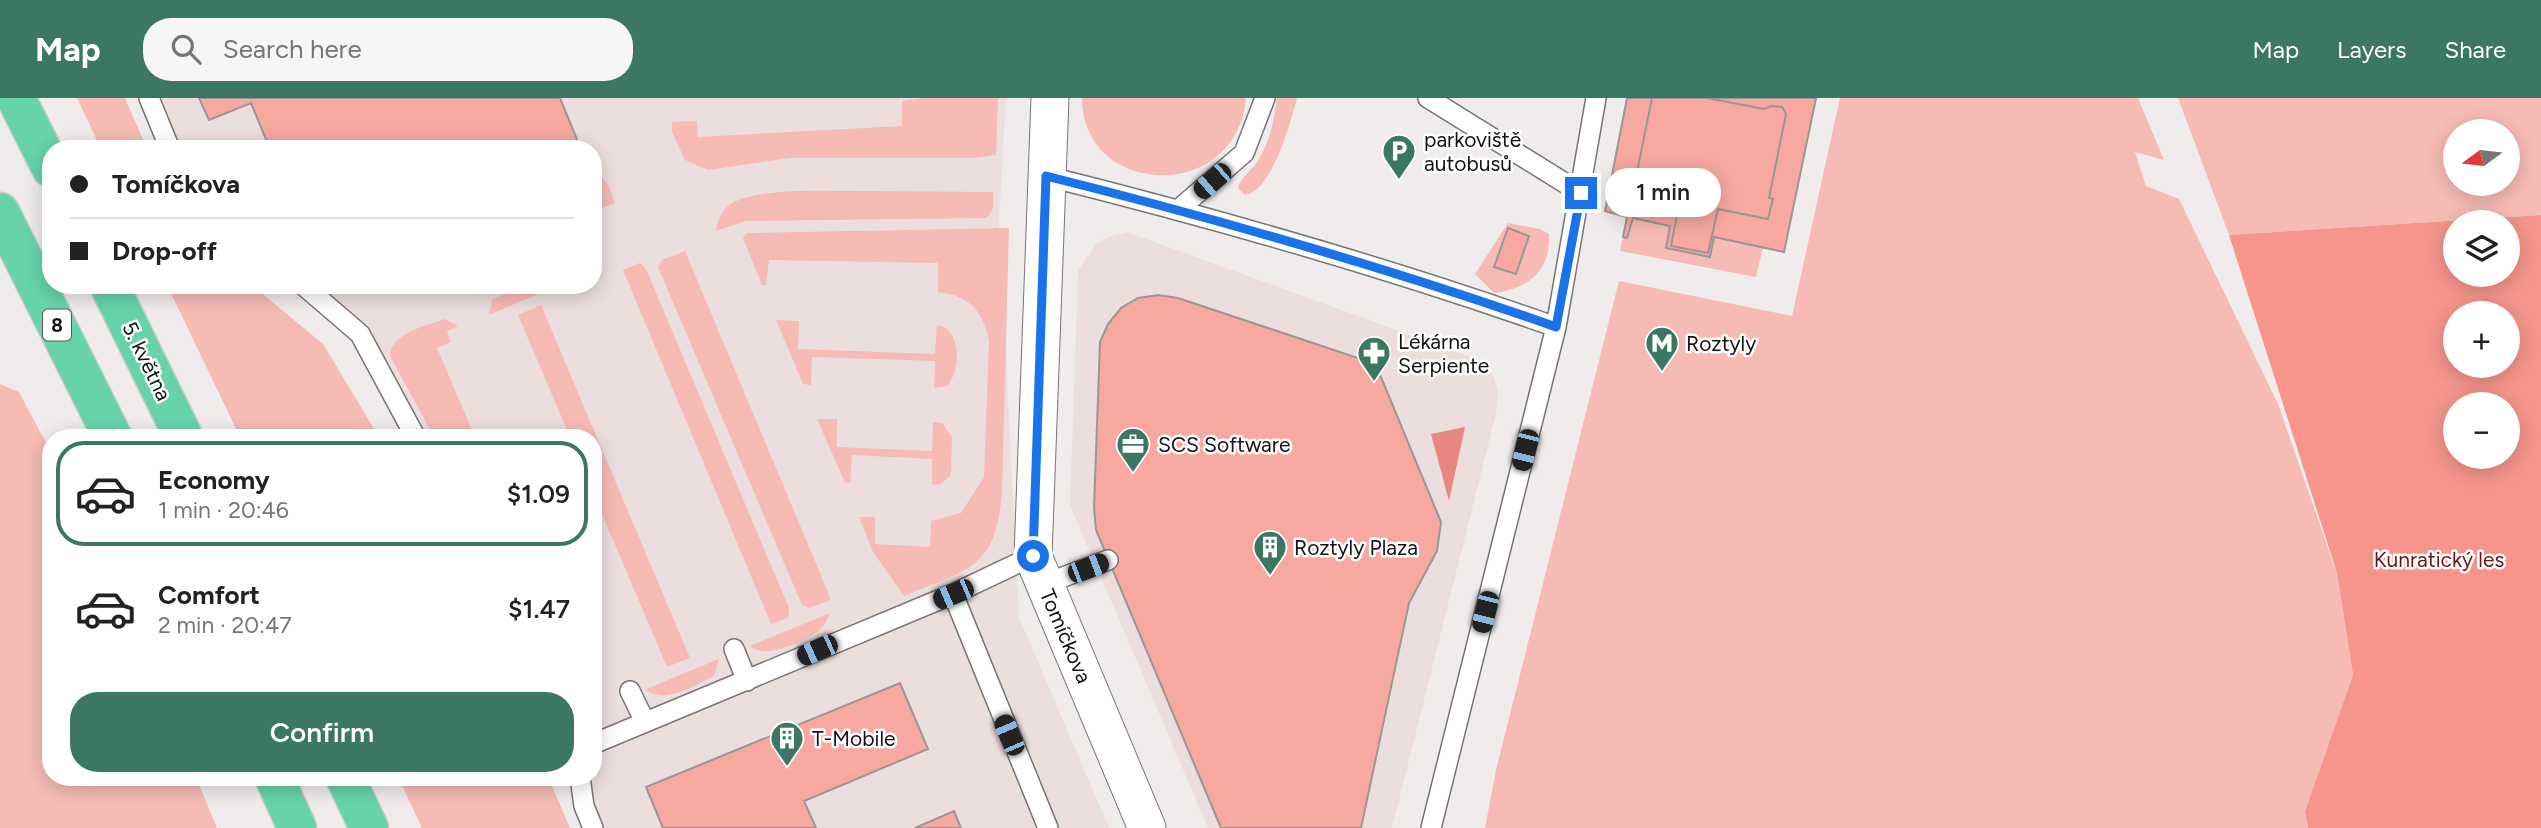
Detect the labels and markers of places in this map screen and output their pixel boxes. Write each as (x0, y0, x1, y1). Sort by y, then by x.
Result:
place label: parkoviště autobusů (1424, 127, 1521, 176)
parking icon: parkoviště autobusů (1380, 132, 1418, 181)
metro station icon: Roztyly (1643, 324, 1681, 373)
place label: Lékárna Serpiente (1398, 329, 1489, 378)
place label: Roztyly (1686, 331, 1756, 356)
pharmacy icon: Lékárna Serpiente (1355, 334, 1393, 383)
office icon: SCS Software (1114, 425, 1152, 474)
place label: SCS Software (1158, 432, 1290, 457)
building icon: Roztyly Plaza (1251, 528, 1289, 577)
place label: Roztyly Plaza (1294, 535, 1418, 560)
building icon: T-Mobile (768, 719, 806, 768)
place label: T-Mobile (812, 726, 896, 751)

